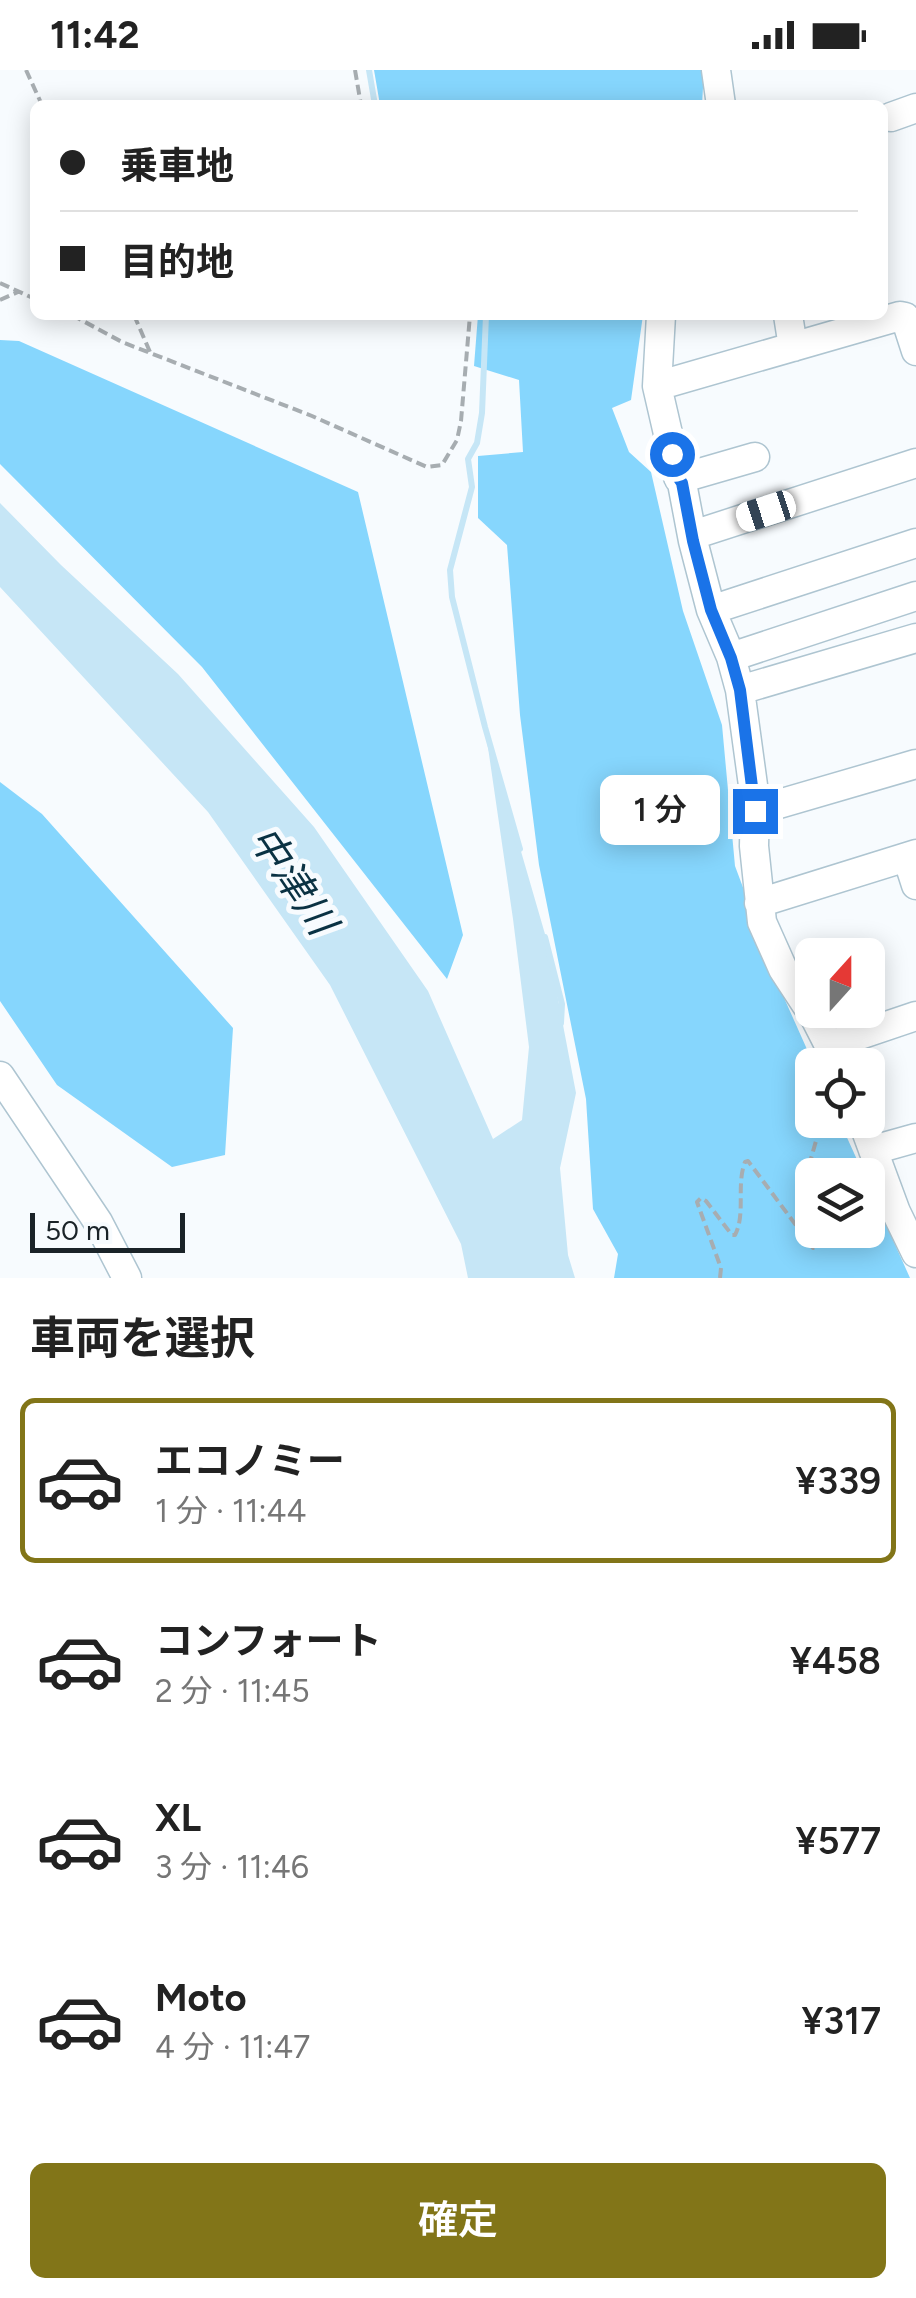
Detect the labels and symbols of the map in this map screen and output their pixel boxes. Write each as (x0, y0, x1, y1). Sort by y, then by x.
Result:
route start (650, 432, 695, 477)
car (733, 487, 799, 535)
callout: 1 分 (600, 776, 720, 846)
route end (733, 789, 778, 834)
water label: 中津川 (240, 817, 349, 946)
north arrow (795, 938, 885, 1028)
scale bar (30, 1208, 185, 1252)

